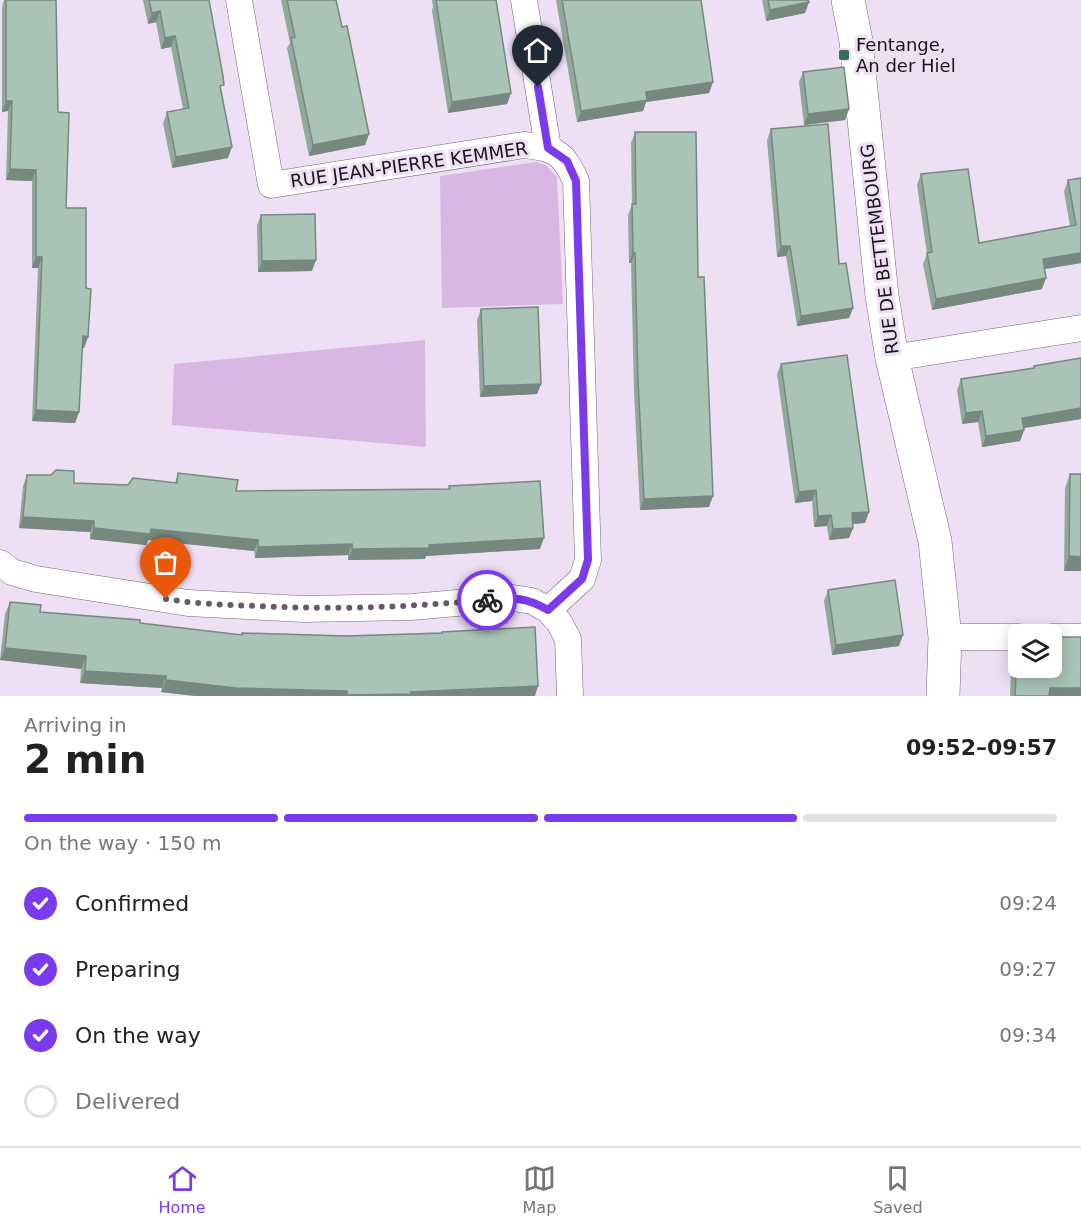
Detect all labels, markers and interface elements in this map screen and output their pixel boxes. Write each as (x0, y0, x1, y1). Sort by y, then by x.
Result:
pin (512, 25, 563, 87)
icon: home (521, 34, 554, 67)
place label: Fentange, An der Hiel (856, 34, 956, 76)
marker: Fentange, An der Hiel (837, 48, 851, 62)
street label: RUE JEAN-PIERRE KEMMER (289, 137, 529, 192)
street label: RUE DE BETTEMBOURG (856, 143, 903, 355)
pin (140, 537, 191, 599)
icon: bag (149, 546, 182, 579)
courier (457, 570, 517, 630)
icon: bike (471, 584, 504, 617)
map controls (1008, 624, 1062, 678)
button: layers (1008, 624, 1062, 678)
text: Arriving in (24, 713, 127, 737)
text: 09:52–09:57 (906, 735, 1057, 760)
text: 2 min (24, 737, 146, 782)
text: On the way · 150 m (24, 831, 222, 855)
icon: check (24, 887, 57, 920)
text: Confirmed (75, 891, 189, 916)
text: 09:24 (999, 891, 1057, 915)
icon: check (24, 953, 57, 986)
text: Preparing (75, 957, 181, 982)
text: 09:27 (999, 957, 1057, 981)
icon: check (24, 1019, 57, 1052)
text: On the way (75, 1023, 201, 1048)
text: 09:34 (999, 1023, 1057, 1047)
text: Delivered (75, 1089, 180, 1114)
tab: Home (158, 1162, 206, 1217)
tab: Map (523, 1162, 556, 1217)
tab: Saved (873, 1162, 923, 1217)

